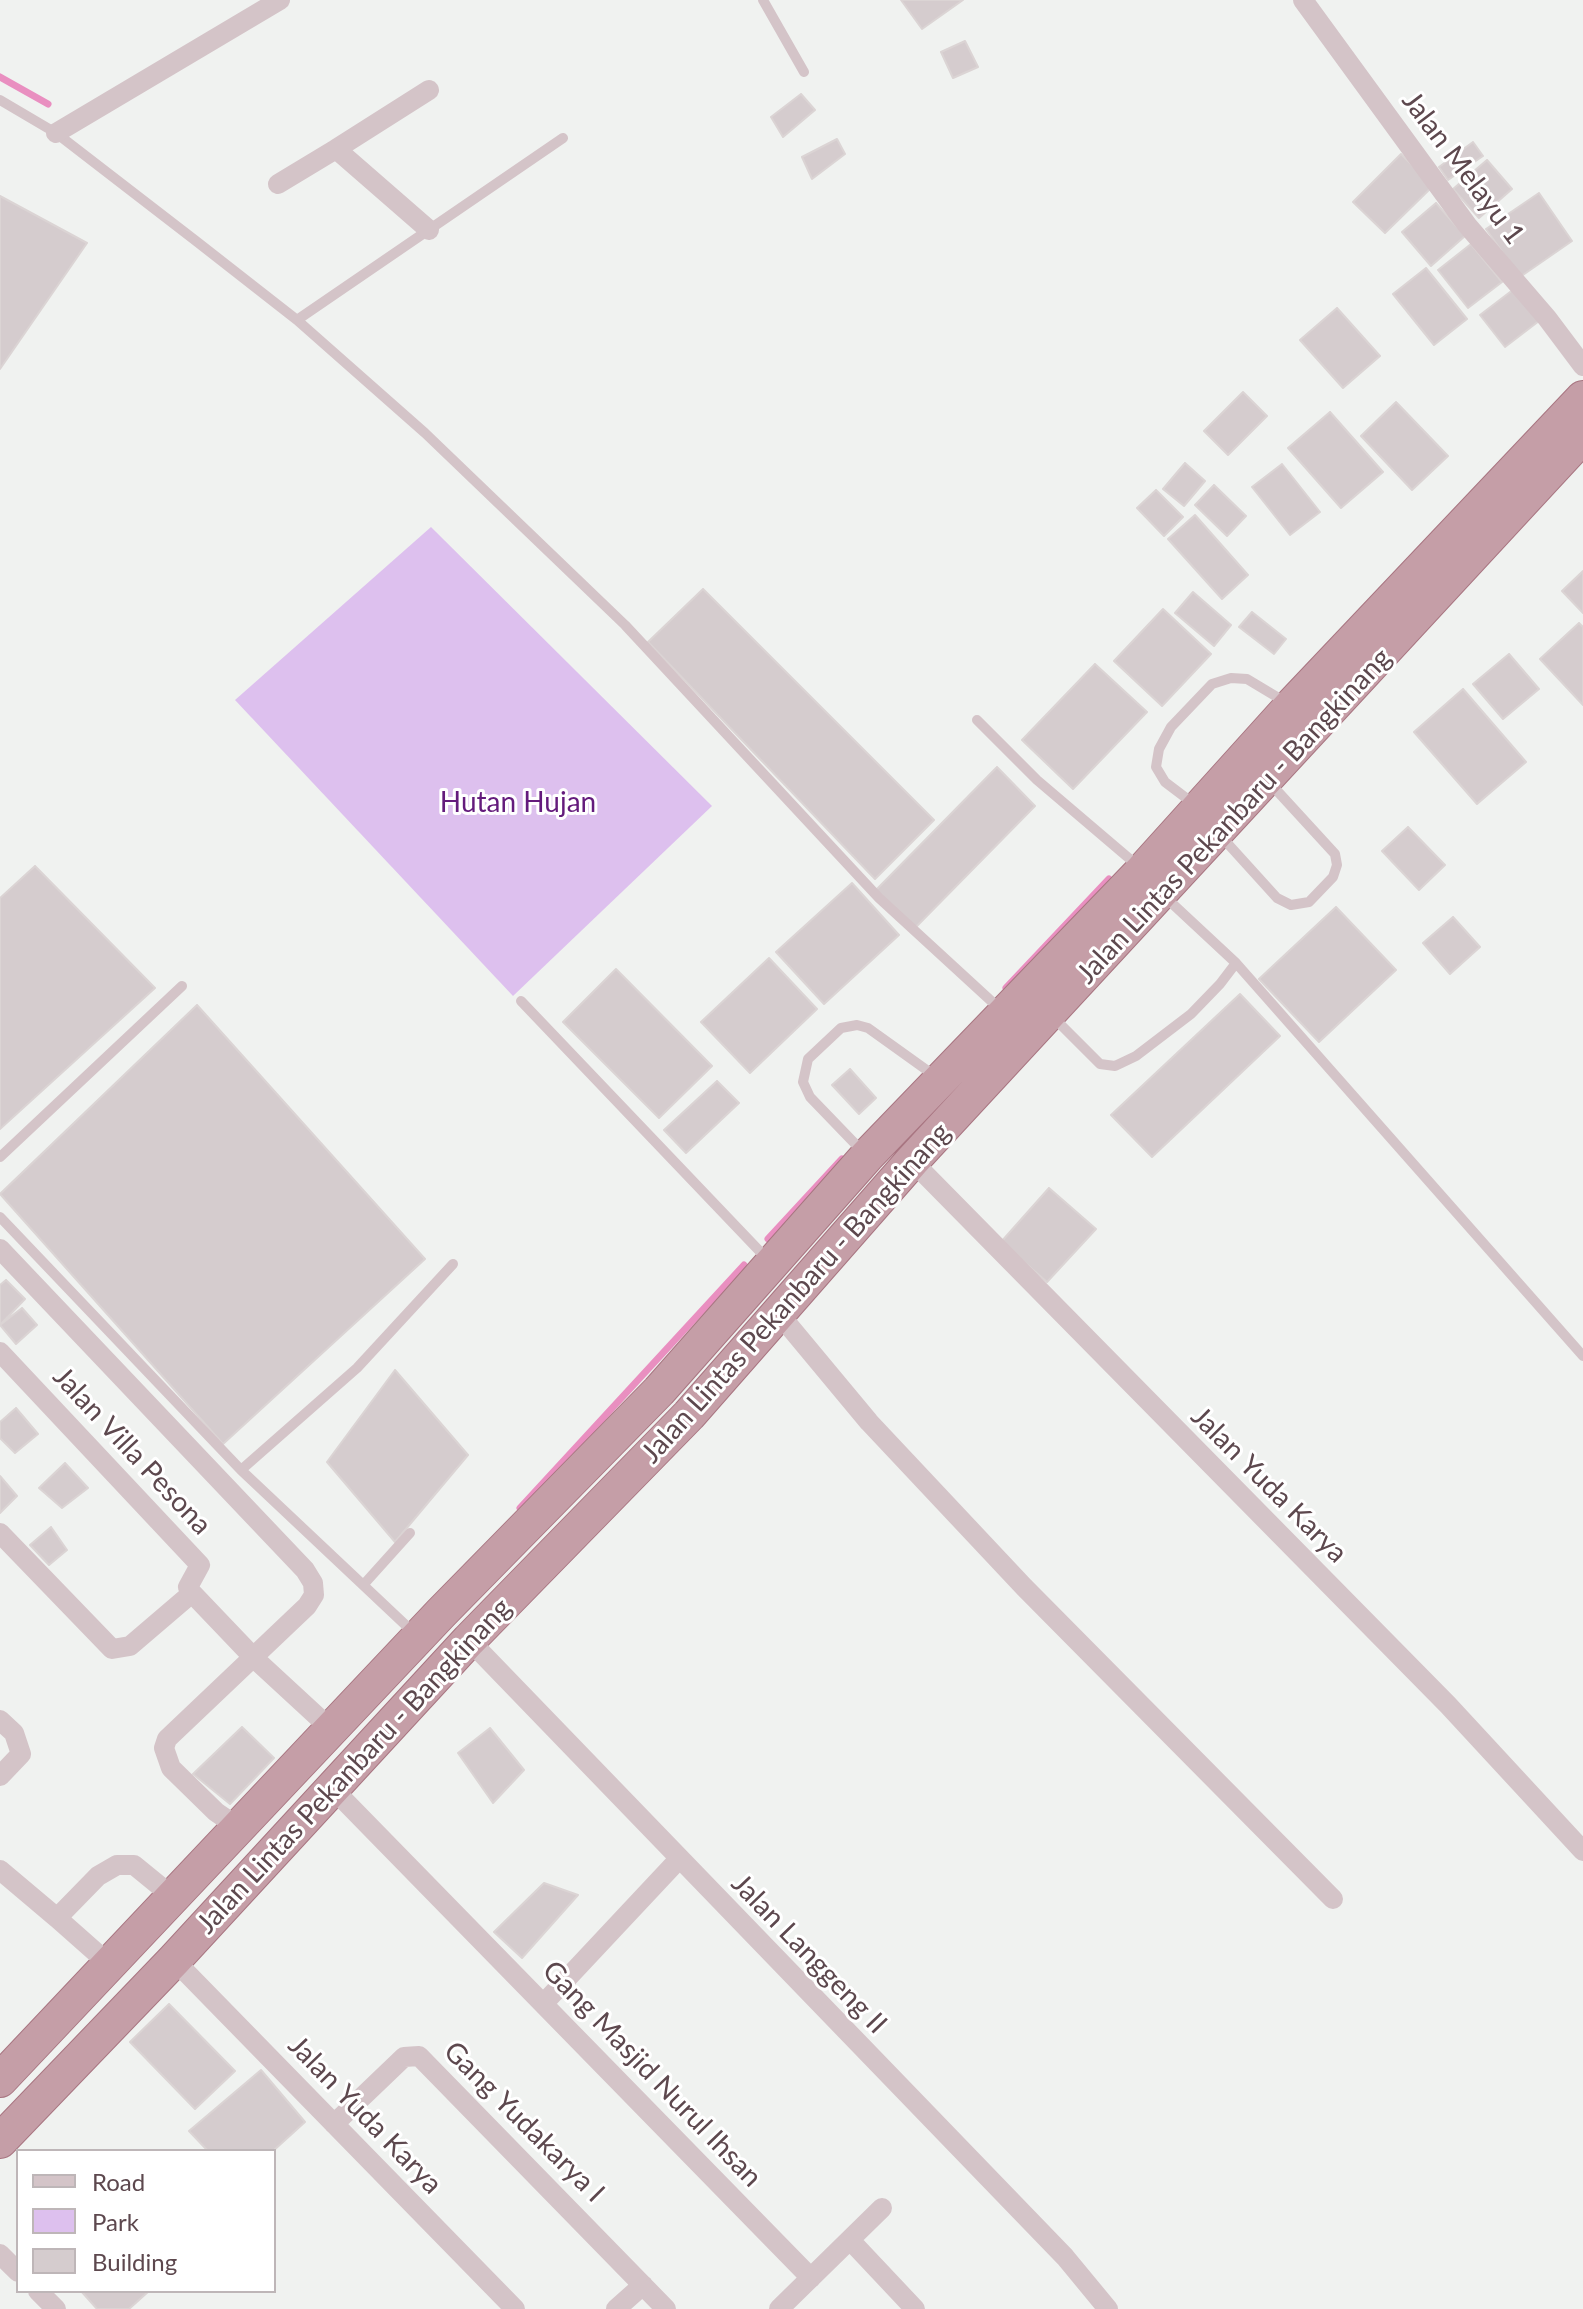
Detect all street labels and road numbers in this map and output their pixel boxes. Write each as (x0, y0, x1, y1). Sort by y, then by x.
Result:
street label: Jalan Melayu 1 (1395, 85, 1531, 251)
street label: Jalan Lintas Pekanbaru - Bangkinang (1070, 642, 1398, 990)
street label: Jalan Lintas Pekanbaru - Bangkinang (634, 1116, 958, 1470)
street label: Jalan Villa Pesona (46, 1360, 218, 1542)
street label: Jalan Yuda Karya (1184, 1400, 1354, 1570)
street label: Jalan Lintas Pekanbaru - Bangkinang (190, 1592, 518, 1940)
street label: Jalan Langgeng II (724, 1867, 894, 2041)
street label: Gang Masjid Nurul Ihsan (535, 1954, 769, 2194)
street label: Jalan Yuda Karya (281, 2029, 449, 2201)
street label: Gang Yudakarya I (437, 2035, 611, 2209)

